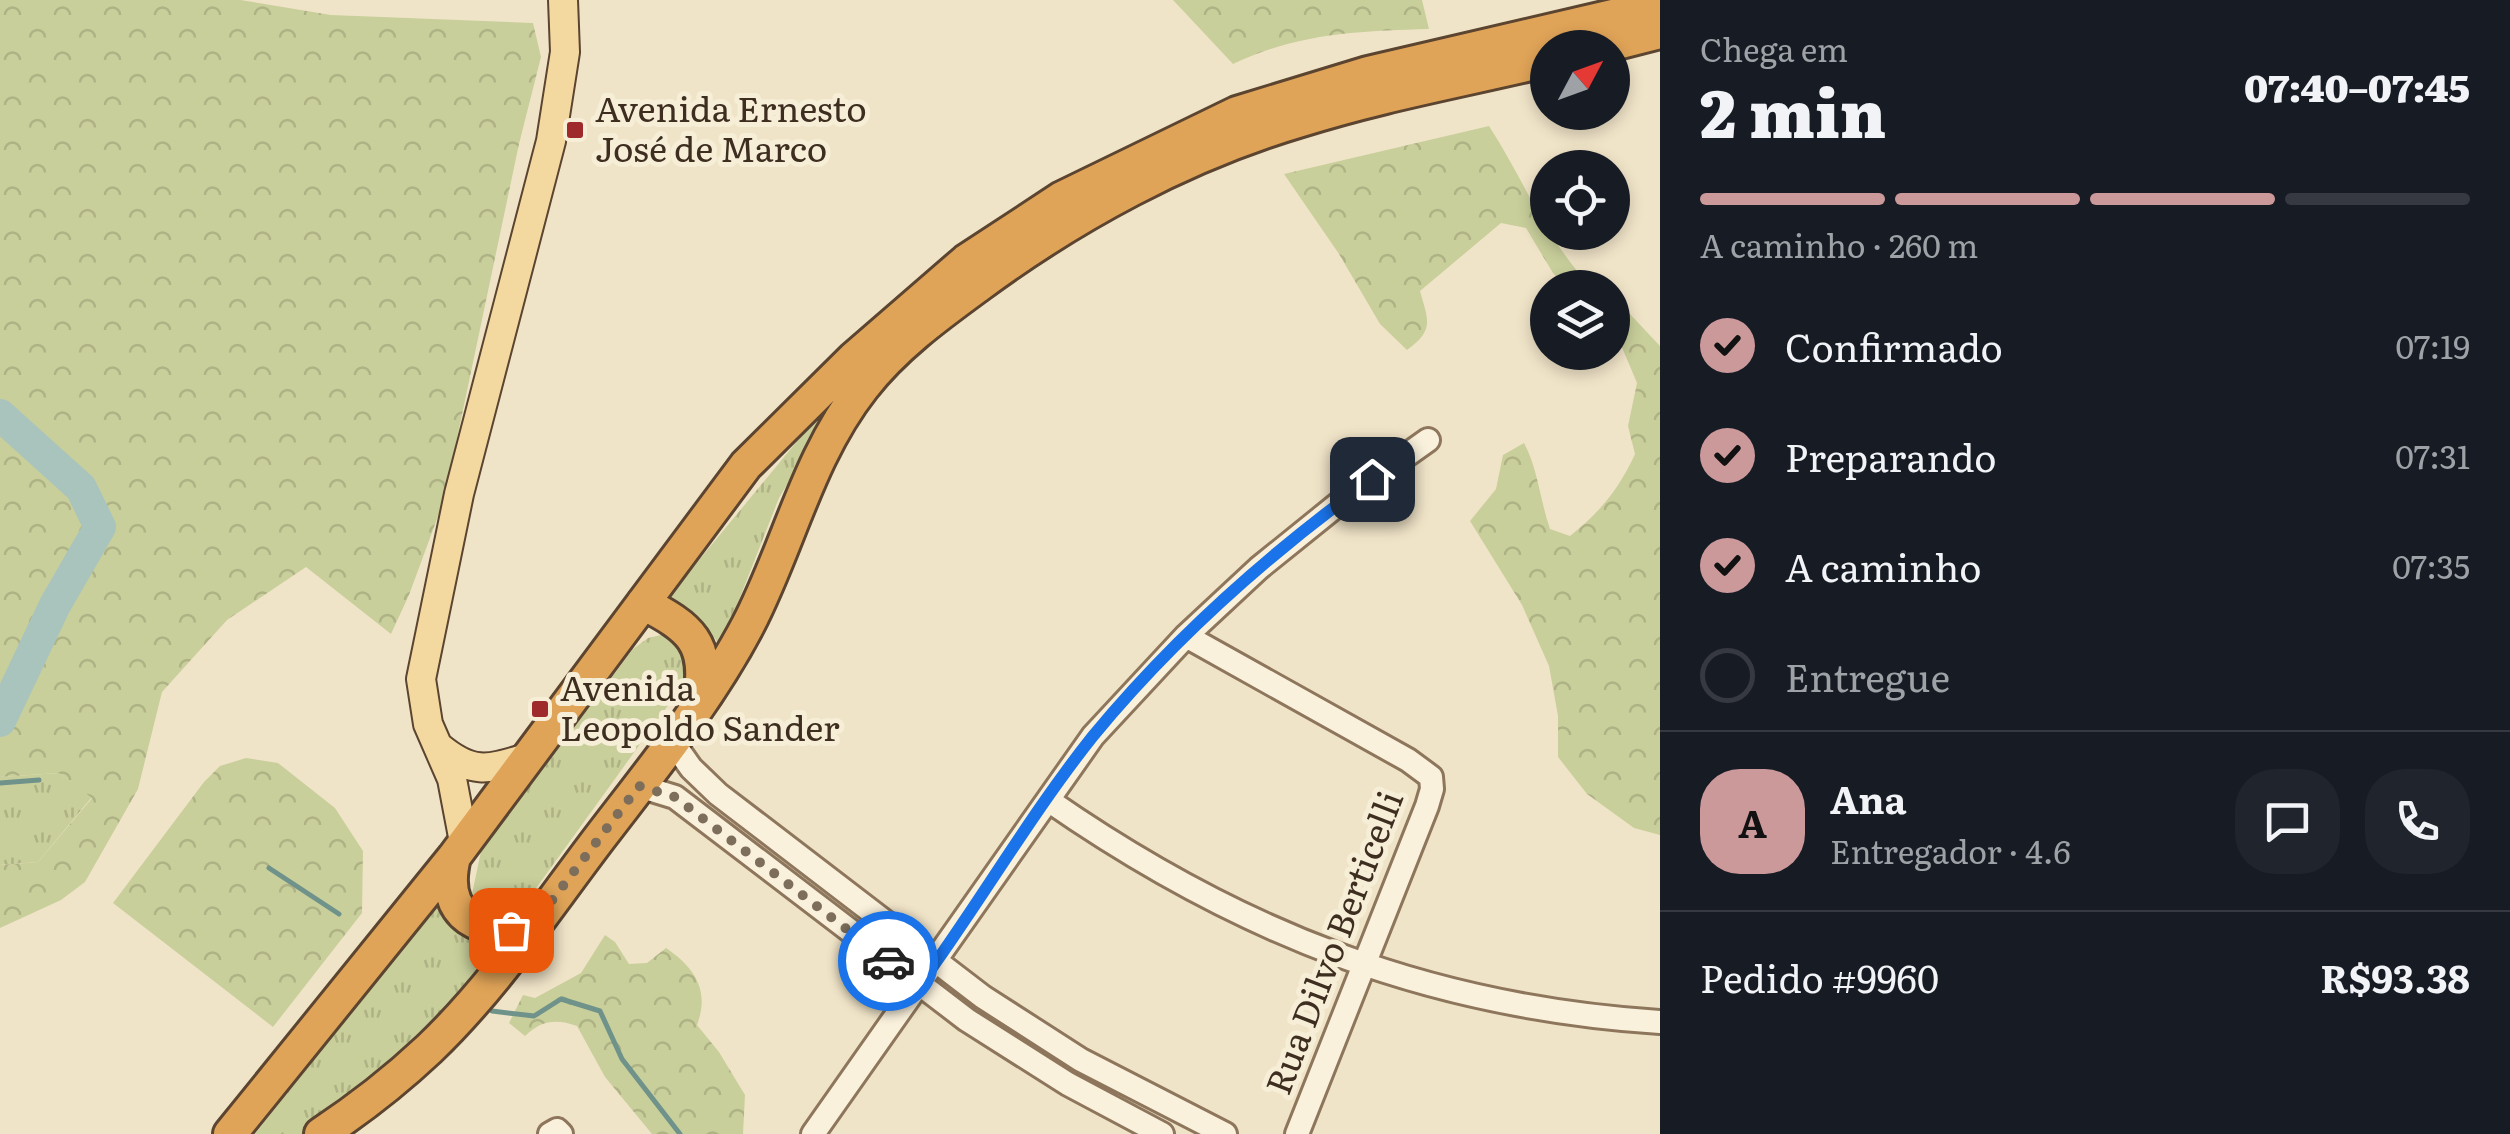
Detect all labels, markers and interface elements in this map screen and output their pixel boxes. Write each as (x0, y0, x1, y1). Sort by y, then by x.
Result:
text: Chega em (1700, 24, 1848, 72)
north arrow (1530, 30, 1630, 130)
map controls (1530, 30, 1630, 370)
text: 07:40–07:45 (2244, 57, 2470, 114)
text: 2 min (1700, 61, 1886, 158)
place label: Avenida Ernesto José de Marco (595, 81, 867, 173)
marker: Avenida Ernesto José de Marco (564, 119, 586, 141)
button: locate (1530, 150, 1630, 250)
text: A caminho · 260 m (1700, 220, 1978, 268)
button: layers (1530, 270, 1630, 370)
text: Confirmado (1785, 317, 2003, 374)
icon: check (1700, 318, 1755, 373)
text: 07:19 (2396, 321, 2470, 369)
text: Preparando (1785, 427, 1997, 484)
icon: check (1700, 428, 1755, 483)
text: 07:31 (2395, 431, 2470, 479)
pin (1330, 437, 1415, 522)
icon: home (1345, 452, 1400, 507)
text: A caminho (1785, 537, 1981, 594)
icon: check (1700, 538, 1755, 593)
text: 07:35 (2392, 541, 2470, 589)
text: Entregue (1785, 647, 1950, 704)
place label: Avenida Leopoldo Sander (560, 660, 840, 752)
marker: Avenida Leopoldo Sander (529, 698, 551, 720)
text: Ana (1830, 769, 1907, 826)
button: chat (2235, 769, 2340, 874)
button: phone (2365, 769, 2470, 874)
street label: Rua Dilvo Berticelli (1250, 783, 1414, 1101)
text: A (1738, 793, 1767, 850)
text: Entregador · 4.6 (1830, 826, 2071, 874)
pin (469, 888, 554, 973)
icon: bag (484, 903, 539, 958)
courier (838, 911, 938, 1011)
icon: car (861, 934, 916, 989)
text: Pedido #9960 (1700, 948, 1939, 1005)
text: R$93.38 (2320, 948, 2470, 1005)

